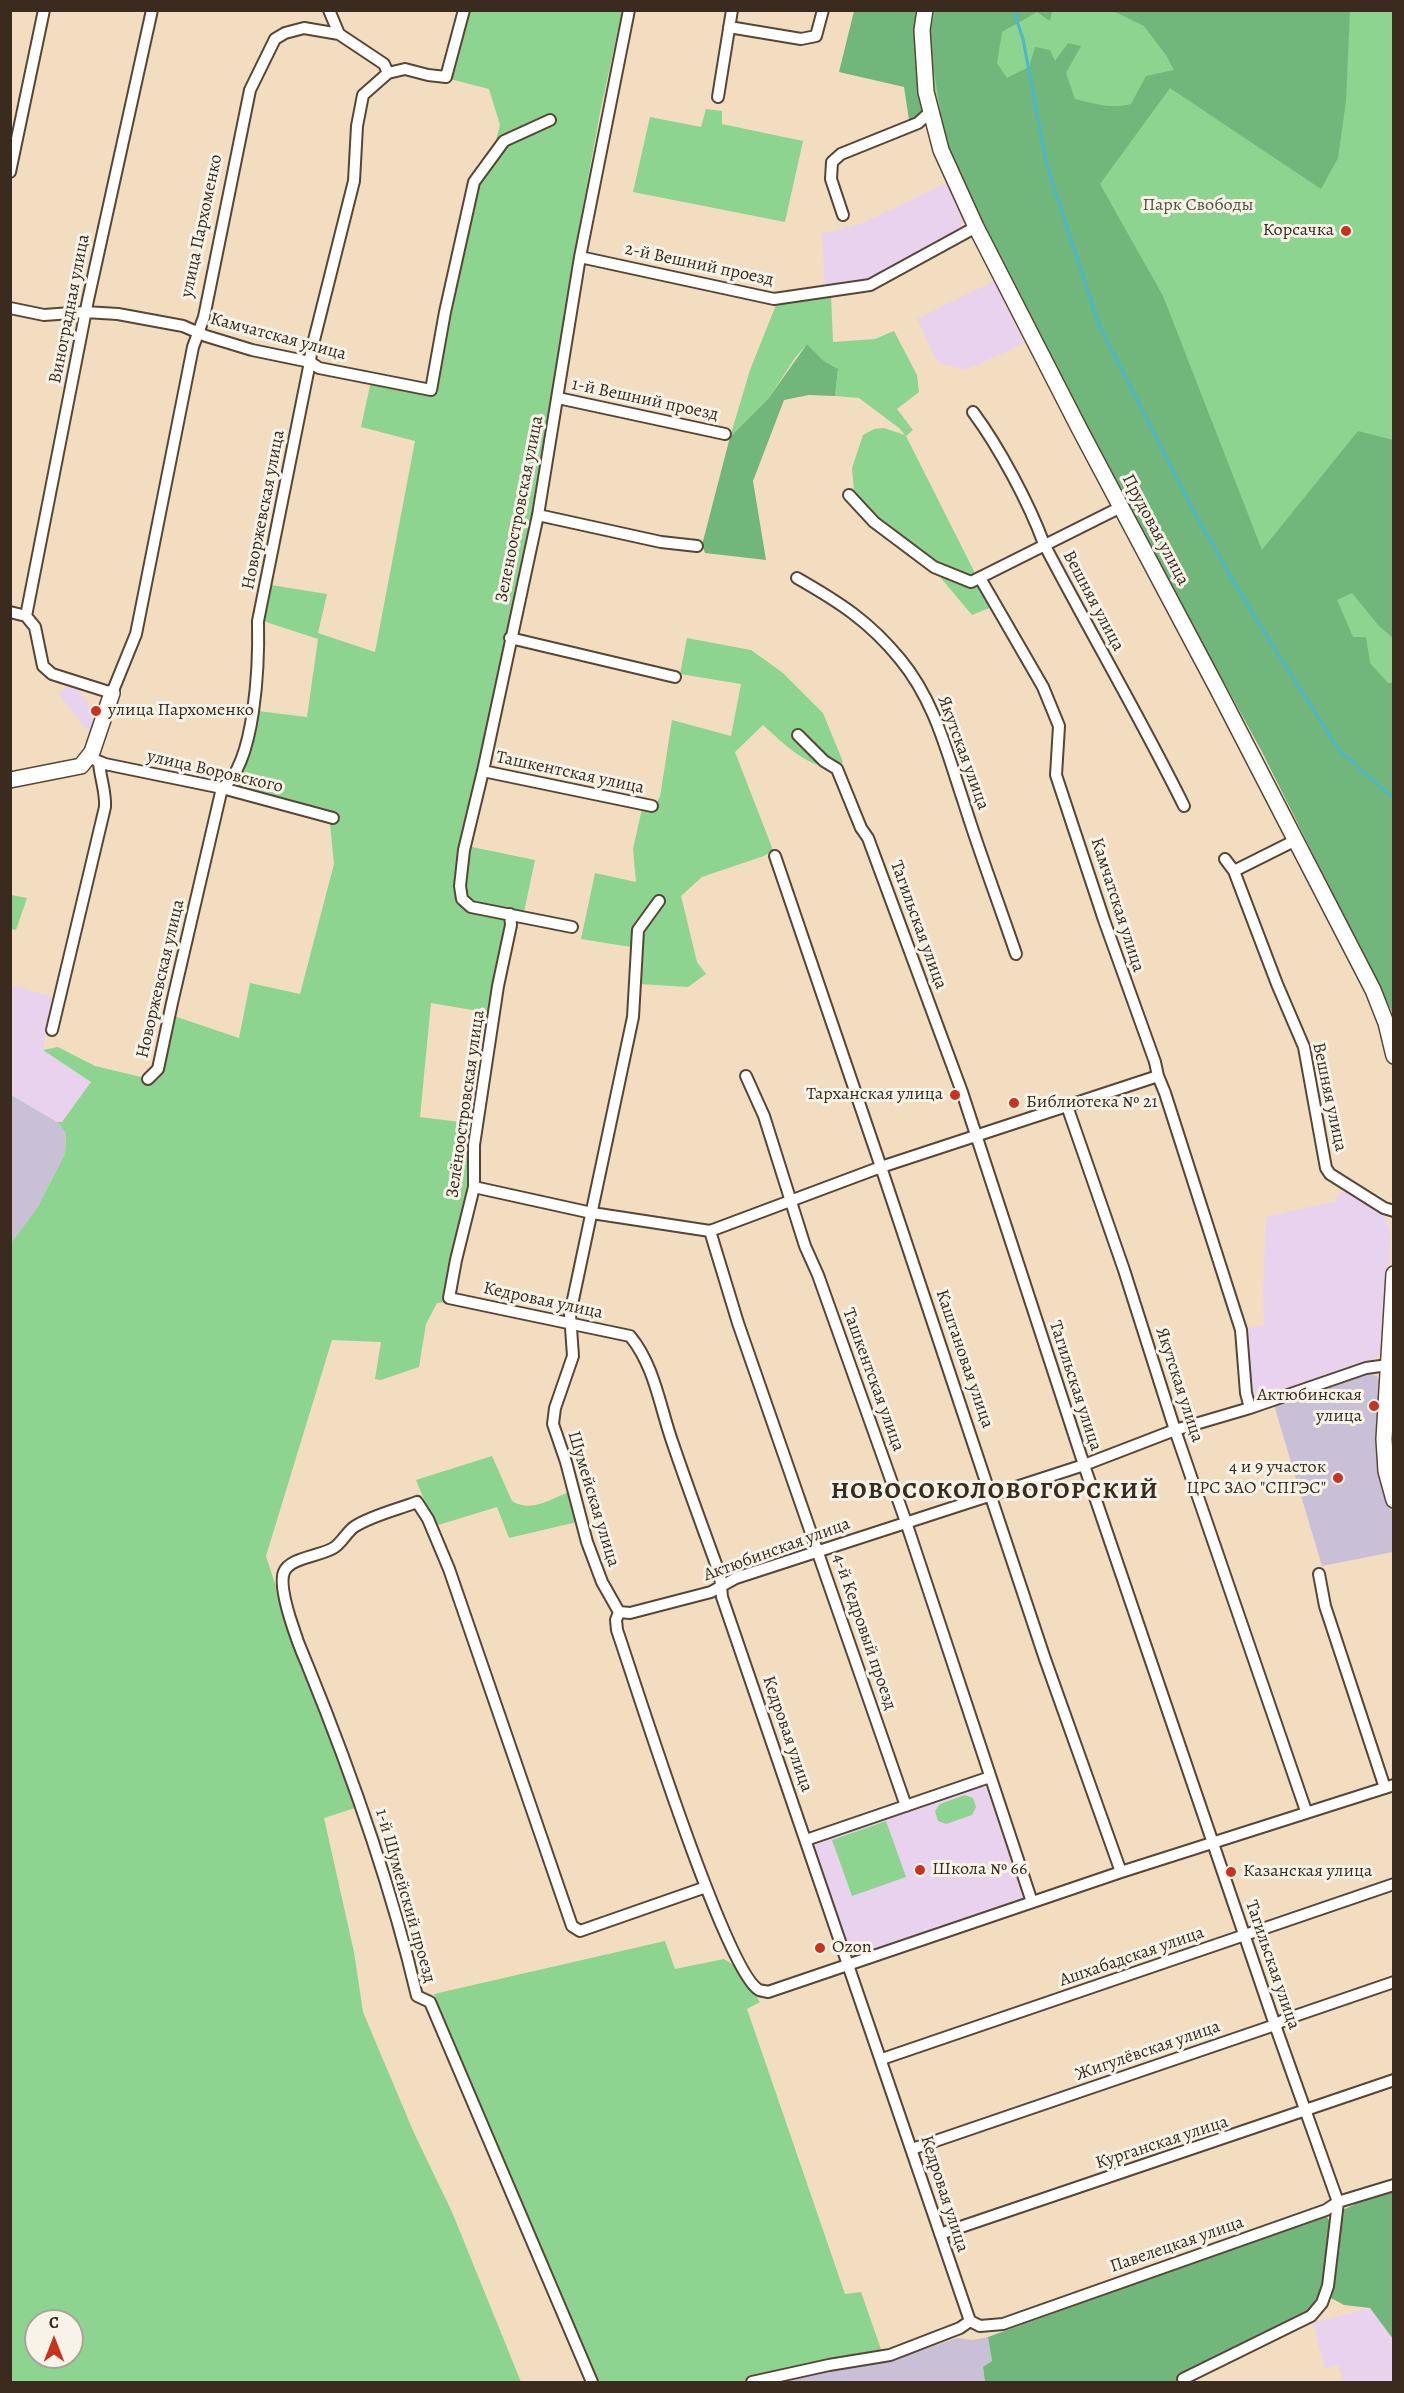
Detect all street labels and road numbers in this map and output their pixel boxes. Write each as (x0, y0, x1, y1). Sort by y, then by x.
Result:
street label: улица Пархоменко (176, 152, 228, 300)
street label: Виноградная улица (45, 232, 95, 386)
street label: 2-й Вешний проезд (623, 239, 775, 291)
street label: Камчатская улица (208, 308, 348, 366)
street label: 1-й Вешний проезд (570, 374, 720, 426)
street label: Зеленоостровская улица (491, 414, 549, 604)
street label: Новоржевская улица (238, 428, 290, 592)
street label: Прудовая улица (1117, 471, 1193, 589)
street label: Вешняя улица (1057, 547, 1129, 655)
street label: Якутская улица (932, 693, 994, 813)
street label: улица Воровского (145, 746, 285, 798)
street label: Ташкентская улица (494, 747, 646, 799)
street label: Камчатская улица (1085, 835, 1149, 975)
street label: Тагильская улица (885, 858, 951, 992)
street label: Новоржевская улица (132, 897, 190, 1061)
street label: Зелёноостровская улица (442, 1009, 490, 1199)
street label: Вешняя улица (1307, 1041, 1351, 1153)
street label: Кедровая улица (481, 1278, 605, 1324)
street label: Каштановая улица (930, 1287, 998, 1431)
street label: Ташкентская улица (837, 1305, 909, 1455)
street label: Тагильская улица (1044, 1318, 1106, 1454)
street label: Якутская улица (1150, 1325, 1208, 1445)
street label: Шумейская улица (562, 1428, 624, 1570)
street label: Актюбинская улица (701, 1513, 853, 1587)
street label: 4-й Кедровый проезд (827, 1551, 901, 1713)
street label: Кедровая улица (757, 1673, 817, 1795)
street label: 1-й Шумейский проезд (370, 1806, 440, 1986)
street label: Тагильская улица (1240, 1897, 1304, 2033)
street label: Ашхабадская улица (1057, 1922, 1207, 1992)
street label: Жигулёвская улица (1073, 2016, 1223, 2086)
street label: Курганская улица (1093, 2111, 1231, 2175)
street label: Кедровая улица (915, 2133, 973, 2255)
street label: Павелецкая улица (1107, 2212, 1247, 2278)

